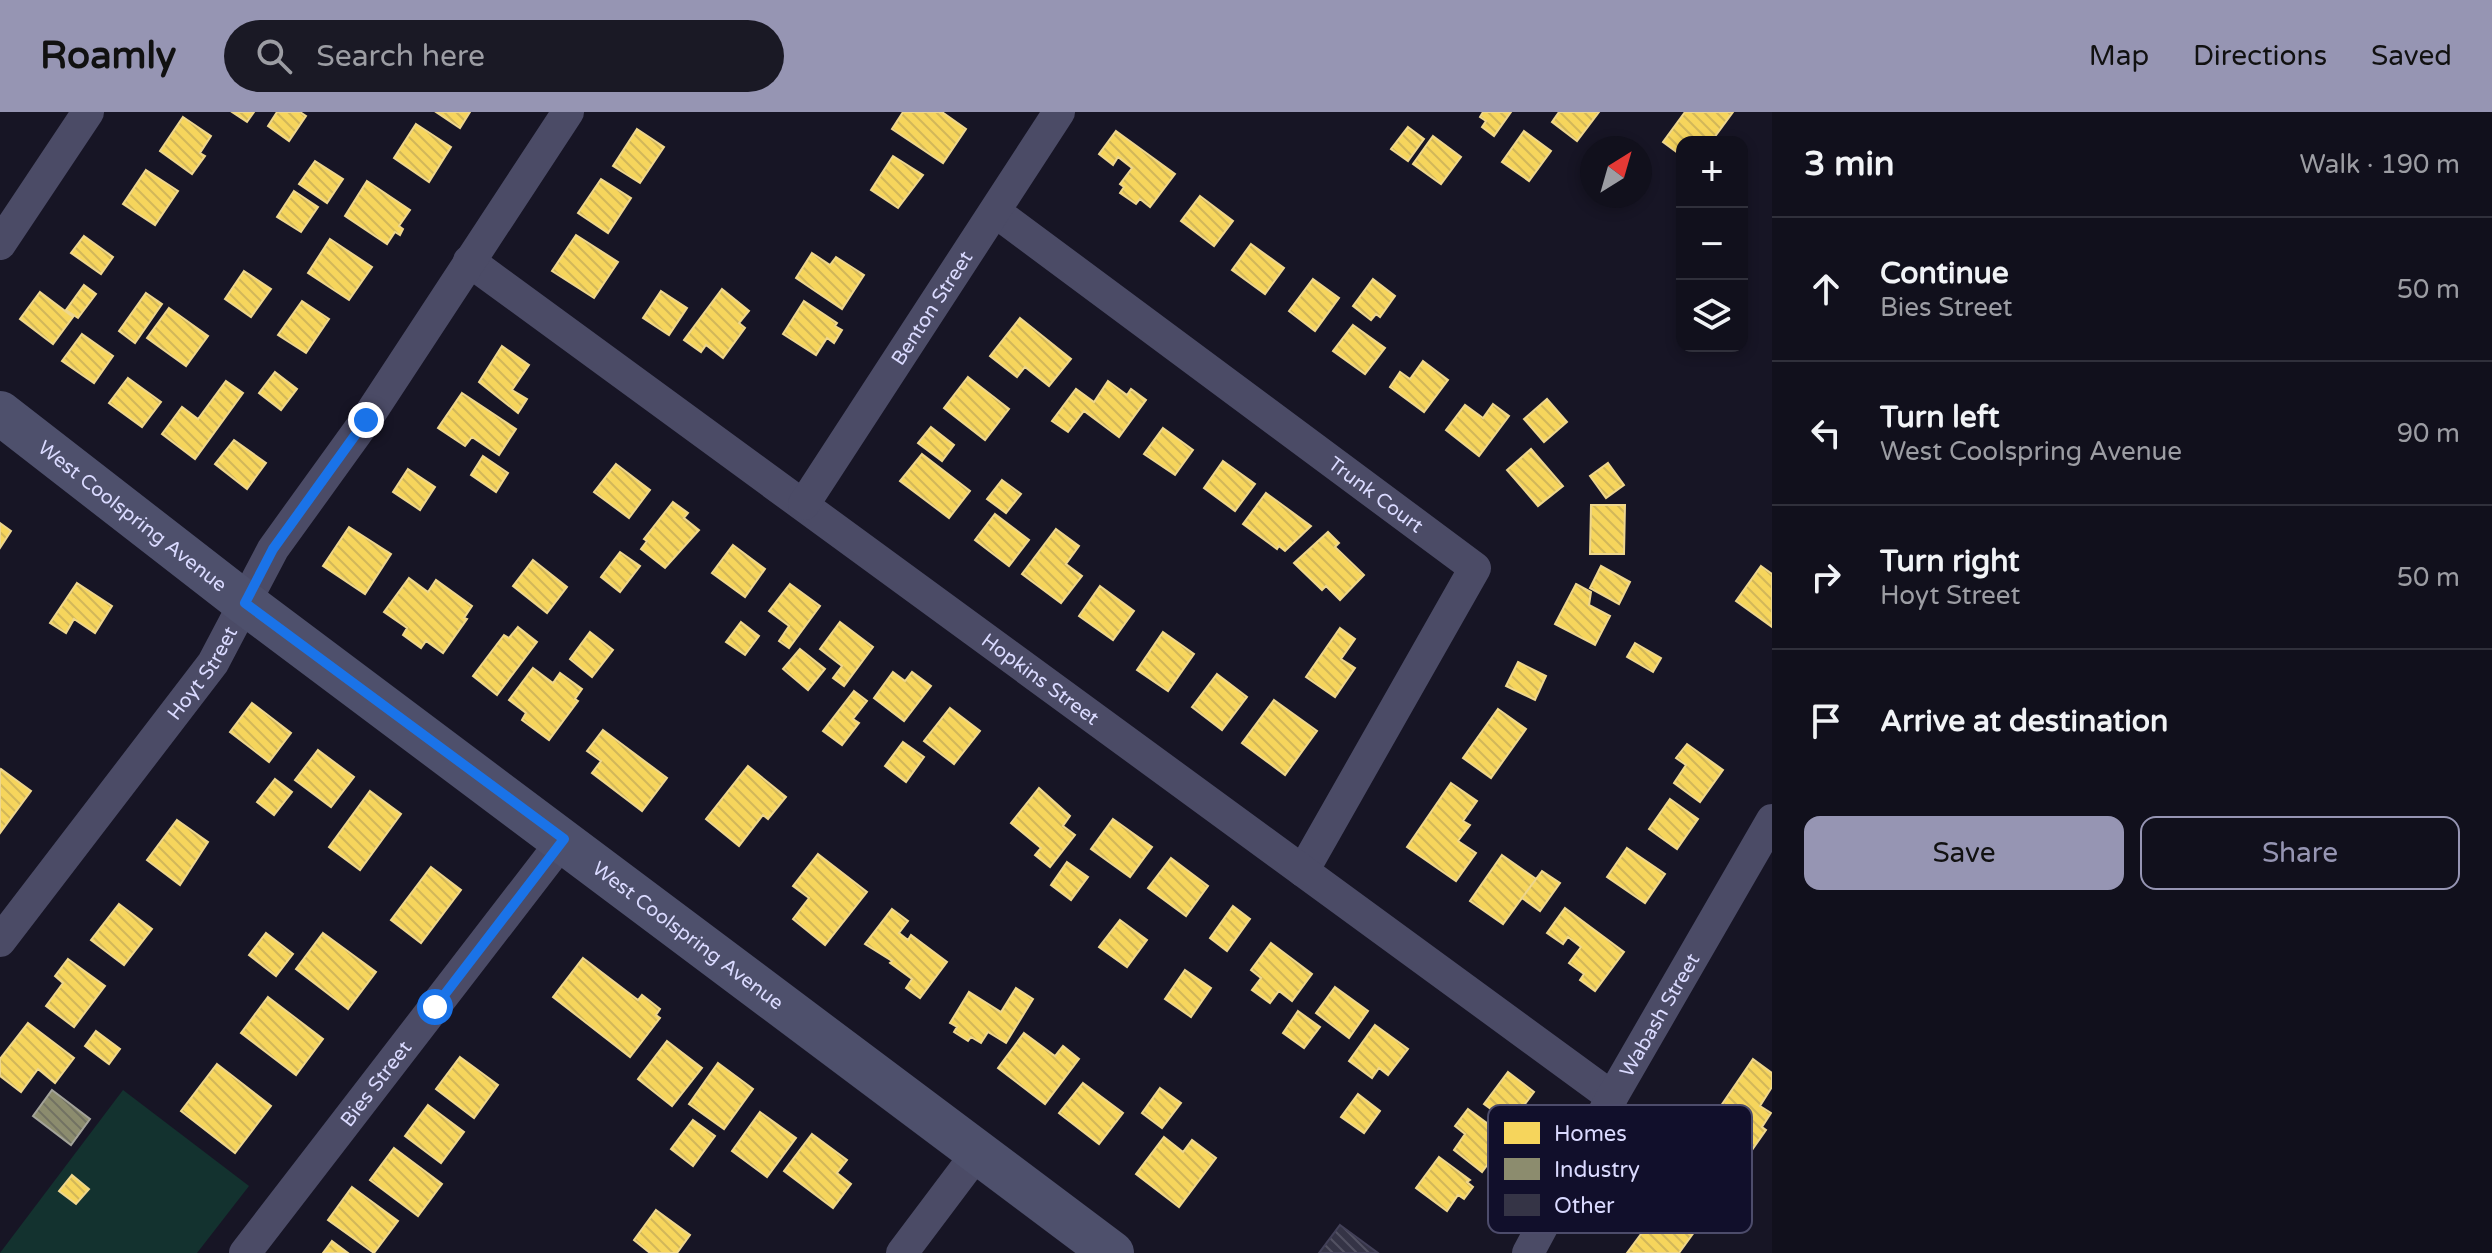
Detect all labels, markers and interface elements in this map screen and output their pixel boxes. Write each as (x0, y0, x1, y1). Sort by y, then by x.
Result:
search box (224, 20, 784, 92)
text: Roamly (40, 33, 176, 79)
icon: search (252, 34, 296, 78)
text: Search here (316, 38, 485, 75)
text: Map (2089, 39, 2149, 73)
text: Directions (2193, 39, 2327, 73)
text: Saved (2371, 39, 2452, 73)
north arrow (1580, 136, 1652, 208)
map controls (1676, 136, 1748, 352)
button: + (1676, 136, 1748, 208)
text: 3 min (1804, 144, 1895, 185)
text: Walk · 190 m (2300, 149, 2460, 180)
button: − (1676, 208, 1748, 280)
street label: Benton Street (887, 247, 978, 370)
text: Continue (1880, 255, 2009, 292)
icon: ahead (1804, 267, 1848, 311)
text: 50 m (2397, 274, 2460, 305)
button: layers (1676, 280, 1748, 352)
text: Bies Street (1880, 292, 2013, 323)
text: Turn left (1880, 399, 1999, 436)
route end (348, 402, 384, 438)
icon: left (1804, 411, 1848, 455)
text: 90 m (2397, 418, 2460, 449)
street label: West Coolspring Avenue (33, 436, 231, 597)
text: West Coolspring Avenue (1880, 436, 2182, 467)
street label: Trunk Court (1323, 452, 1428, 539)
text: Turn right (1880, 543, 2020, 580)
icon: right (1804, 555, 1848, 599)
text: 50 m (2397, 562, 2460, 593)
text: Hoyt Street (1880, 580, 2020, 611)
street label: Hoyt Street (163, 622, 243, 725)
street label: Hopkins Street (976, 629, 1104, 731)
icon: arrive (1804, 699, 1848, 743)
text: Arrive at destination (1880, 703, 2168, 740)
button: Save (1804, 816, 2124, 890)
button: Share (2140, 816, 2460, 890)
street label: West Coolspring Avenue (587, 857, 788, 1015)
street label: Wabash Street (1615, 949, 1706, 1081)
route start (417, 989, 453, 1025)
street label: Bies Street (336, 1036, 417, 1132)
legend (1488, 1105, 1752, 1233)
text: Homes (1554, 1121, 1627, 1147)
text: Industry (1554, 1157, 1640, 1183)
text: Other (1554, 1193, 1615, 1219)

